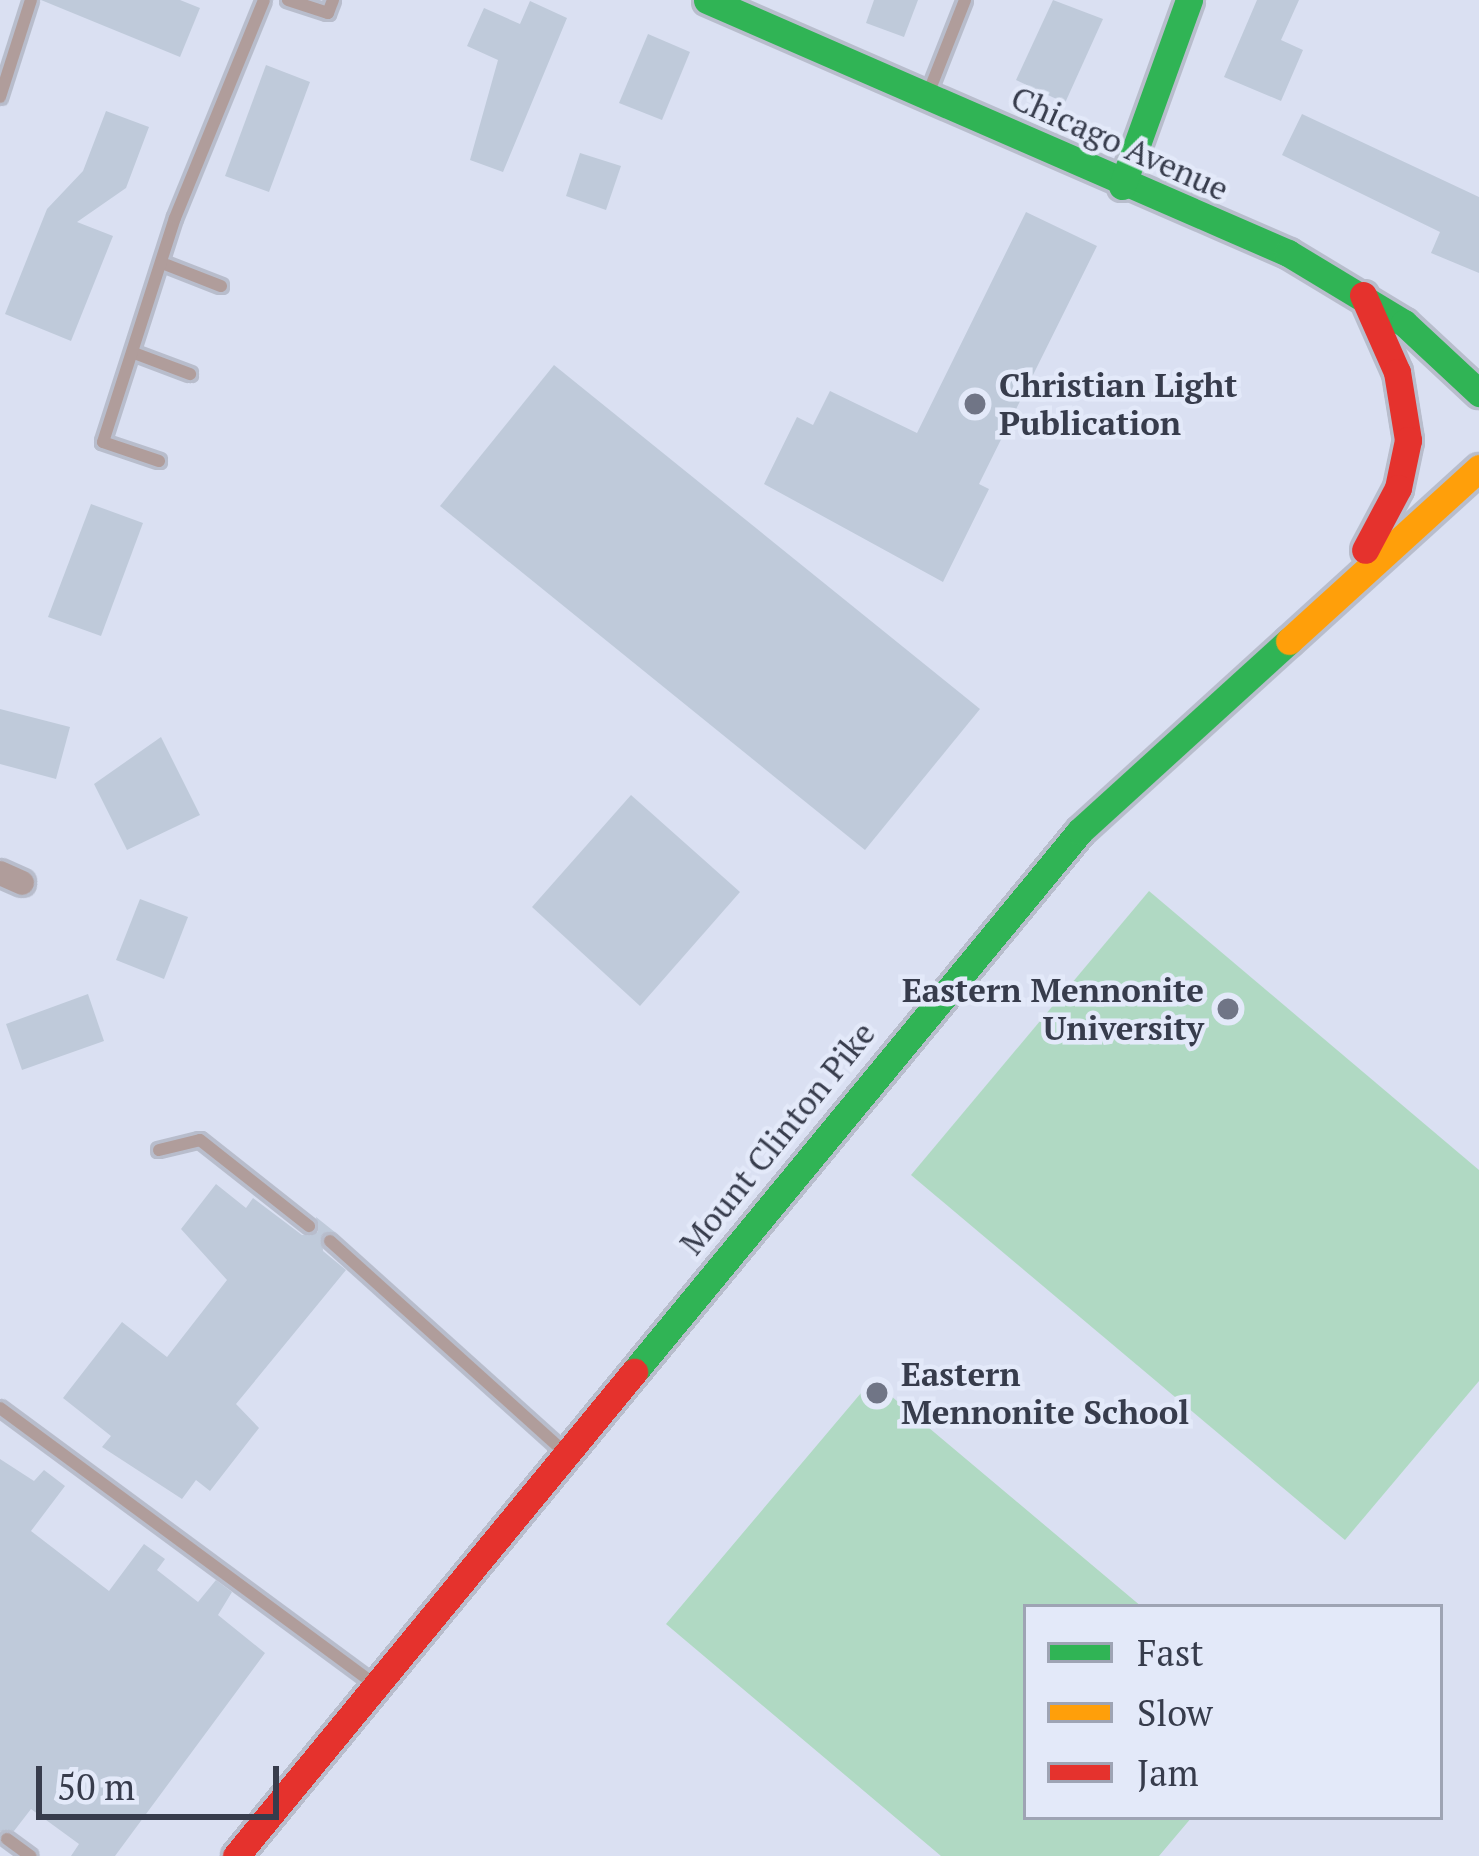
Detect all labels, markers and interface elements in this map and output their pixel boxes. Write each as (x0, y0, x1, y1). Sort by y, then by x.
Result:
street label: Chicago Avenue (1005, 77, 1235, 209)
place label: Christian Light Publication (999, 365, 1237, 443)
marker: Christian Light Publication (962, 391, 988, 417)
place label: Eastern Mennonite University (902, 970, 1204, 1048)
marker: Eastern Mennonite University (1215, 996, 1241, 1022)
street label: Mount Clinton Pike (671, 1014, 883, 1262)
place label: Eastern Mennonite School (901, 1354, 1189, 1432)
marker: Eastern Mennonite School (864, 1380, 890, 1406)
legend (1023, 1604, 1443, 1820)
text: Fast (1137, 1629, 1204, 1676)
text: Slow (1137, 1689, 1213, 1736)
scale bar (42, 1742, 285, 1816)
text: Jam (1137, 1749, 1199, 1796)
text: 50 m (57, 1763, 135, 1810)

